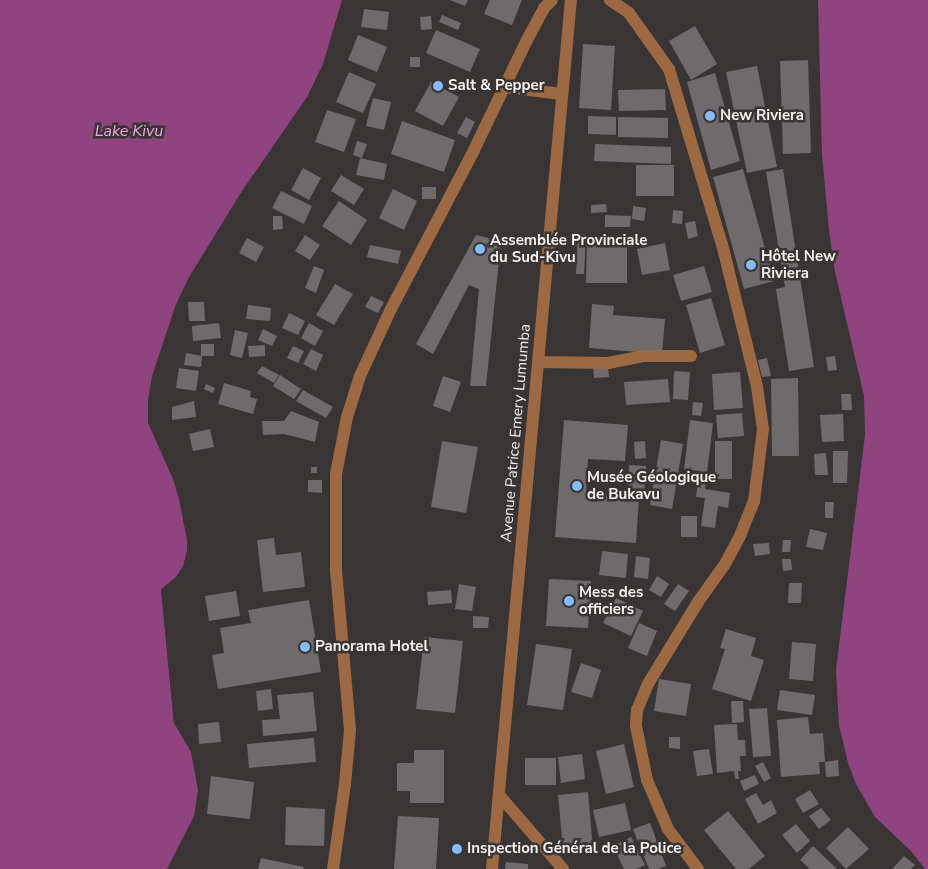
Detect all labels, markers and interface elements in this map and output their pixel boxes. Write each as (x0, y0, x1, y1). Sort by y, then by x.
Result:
place label: Salt & Pepper (448, 77, 545, 95)
marker: Salt & Pepper (432, 80, 444, 92)
place label: New Riviera (720, 107, 804, 125)
marker: New Riviera (704, 110, 716, 122)
water label: Lake Kivu (95, 121, 163, 141)
place label: Assemblée Provinciale du Sud-Kivu (490, 231, 647, 266)
marker: Assemblée Provinciale du Sud-Kivu (474, 243, 486, 255)
place label: Hôtel New Riviera (761, 247, 836, 282)
marker: Hôtel New Riviera (745, 259, 757, 271)
street label: Avenue Patrice Emery Lumumba (497, 323, 535, 543)
place label: Musée Géologique de Bukavu (587, 468, 716, 503)
marker: Musée Géologique de Bukavu (571, 480, 583, 492)
place label: Mess des officiers (579, 583, 643, 618)
marker: Mess des officiers (563, 595, 575, 607)
place label: Panorama Hotel (315, 638, 428, 656)
marker: Panorama Hotel (299, 641, 311, 653)
place label: Inspection Général de la Police (467, 840, 681, 858)
marker: Inspection Général de la Police (451, 843, 463, 855)

